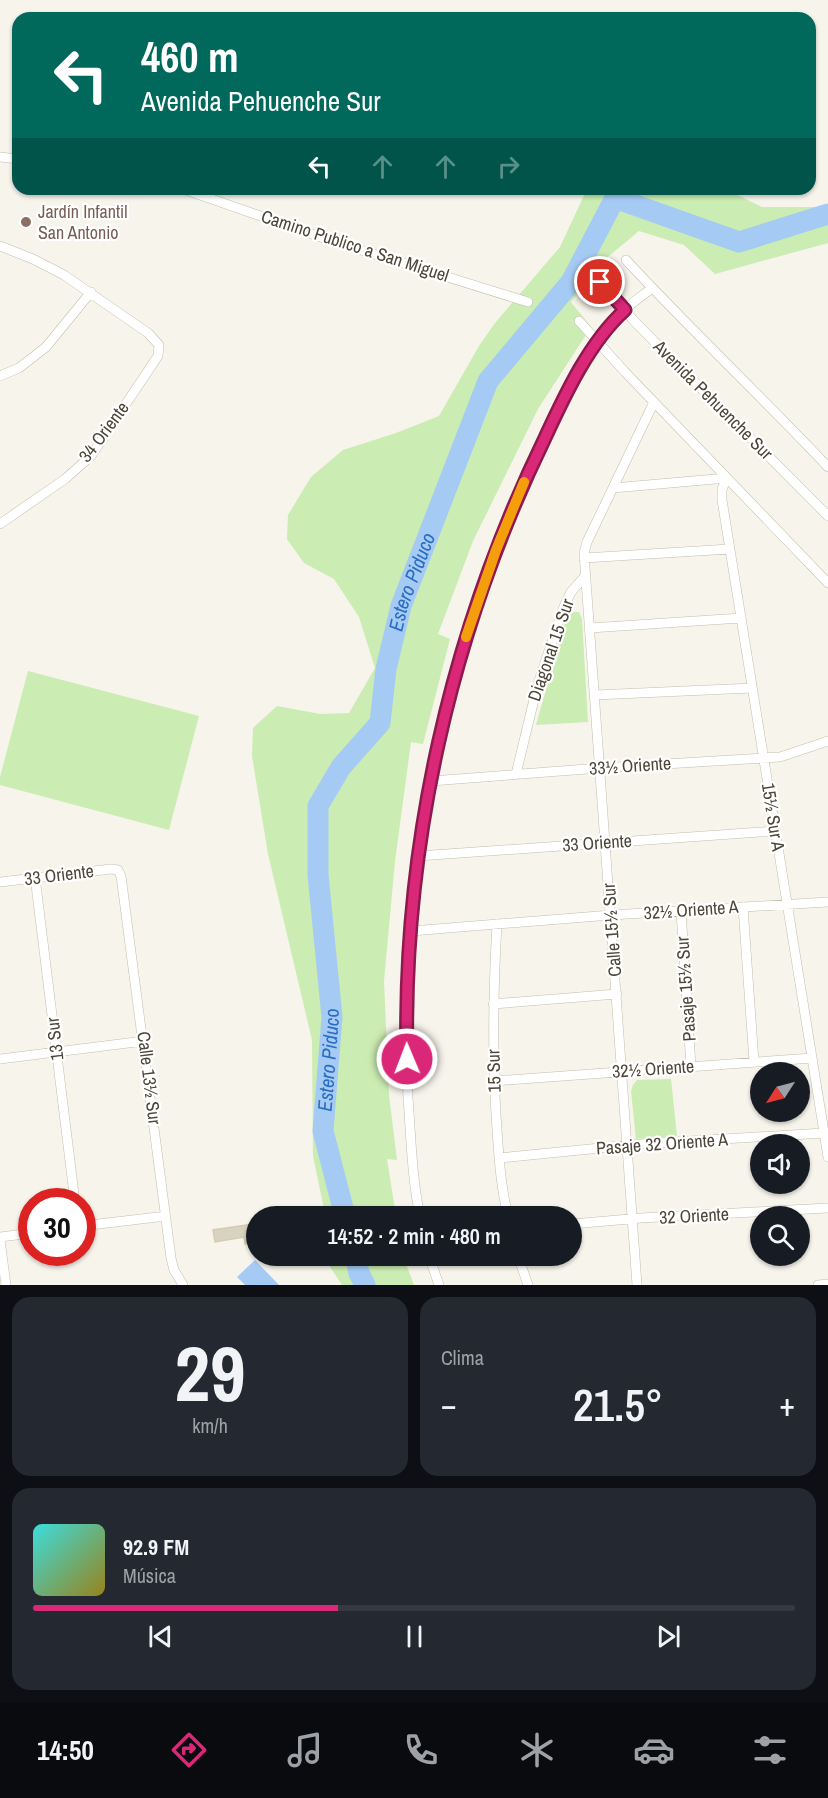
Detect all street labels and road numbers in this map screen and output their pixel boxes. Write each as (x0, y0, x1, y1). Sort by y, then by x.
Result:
street label: Camino Publico a San Miguel (258, 203, 452, 288)
street label: Avenida Pehuenche Sur (647, 334, 779, 465)
street label: 34 Oriente (73, 396, 135, 467)
street label: Diagonal 15 Sur (521, 595, 580, 704)
street label: 33½ Oriente (588, 750, 672, 781)
street label: 15½ Sur A (756, 781, 791, 853)
street label: 33 Oriente (561, 828, 633, 857)
street label: 33 Oriente (23, 858, 95, 891)
street label: Calle 15½ Sur (596, 882, 627, 978)
street label: 32½ Oriente A (643, 894, 739, 925)
street label: Pasaje 15½ Sur (669, 936, 702, 1042)
street label: 13 Sur (39, 1016, 70, 1062)
street label: Calle 13½ Sur (131, 1030, 168, 1126)
street label: 15 Sur (480, 1049, 507, 1093)
street label: 32½ Oriente (611, 1053, 695, 1084)
street label: Pasaje 32 Oriente A (595, 1126, 729, 1161)
street label: 32 Oriente (658, 1201, 729, 1230)

